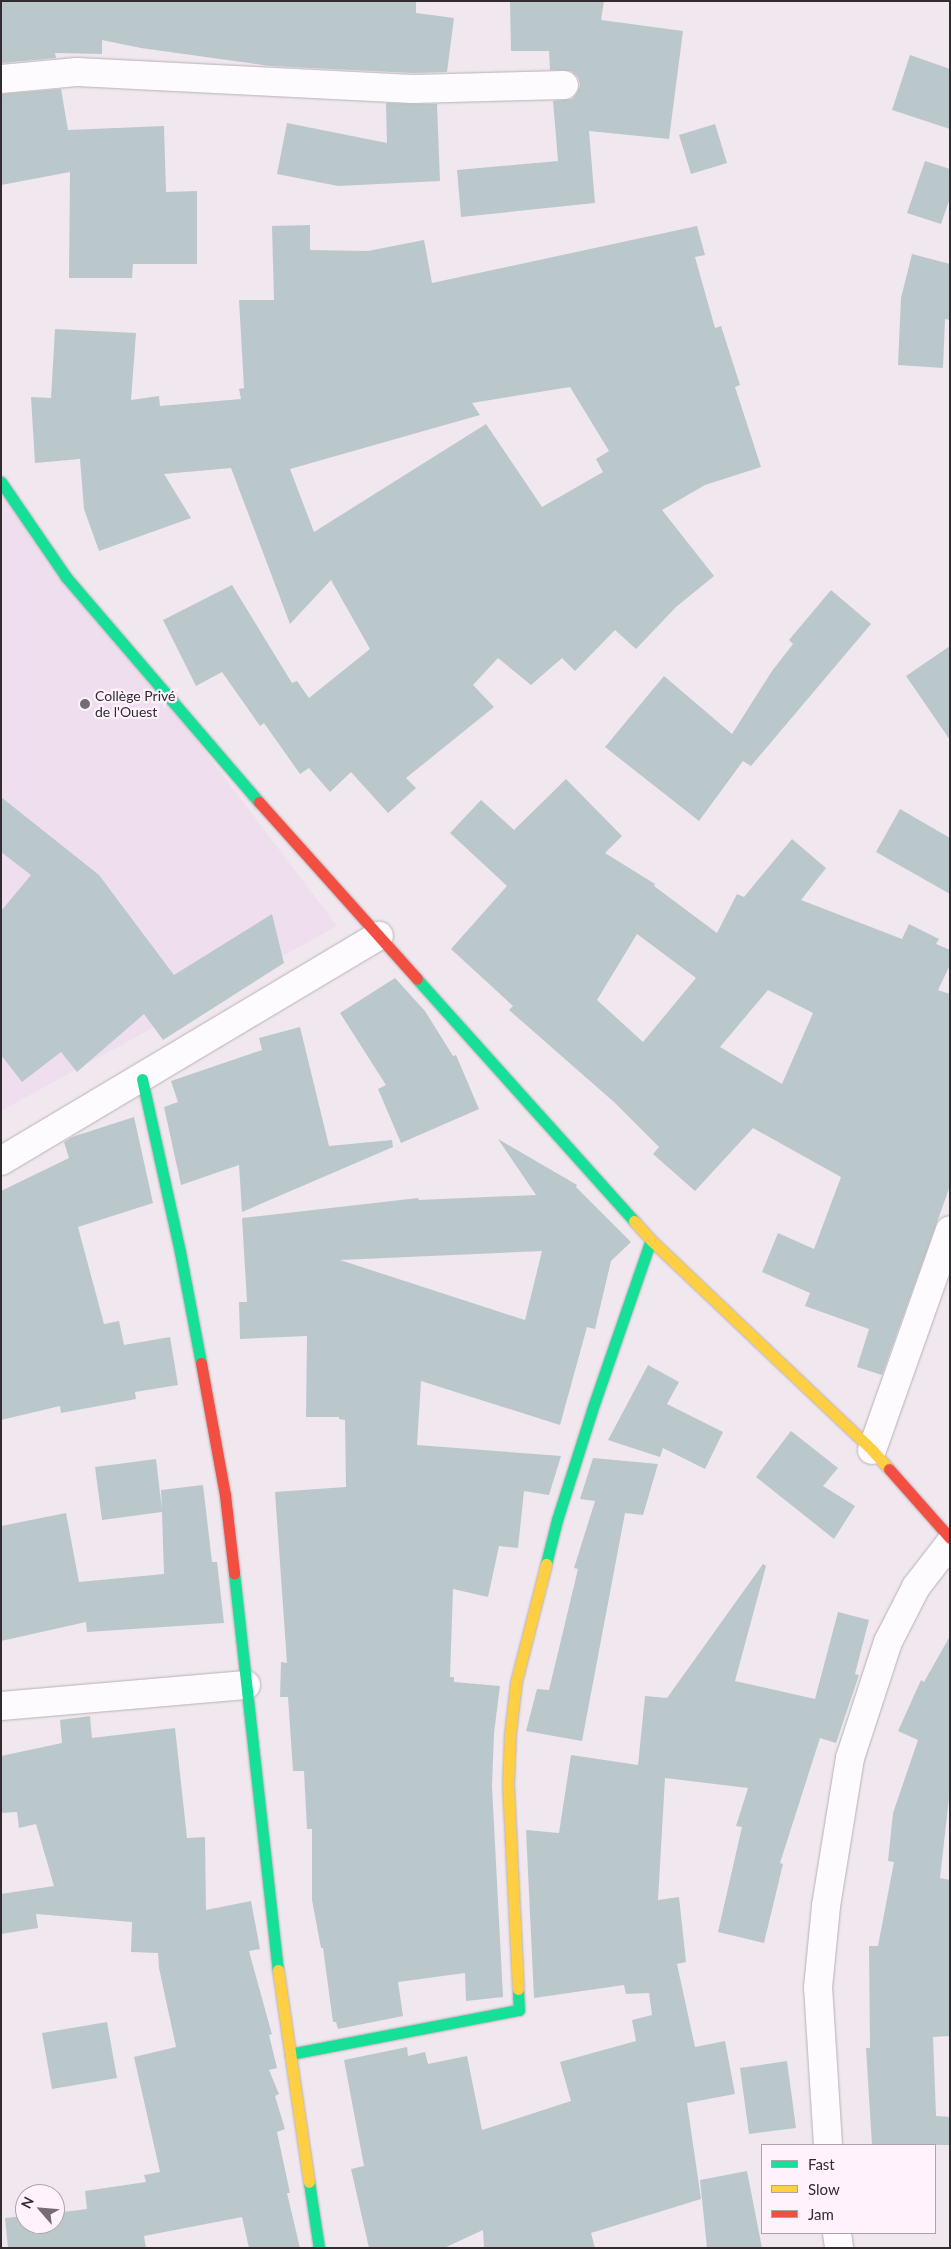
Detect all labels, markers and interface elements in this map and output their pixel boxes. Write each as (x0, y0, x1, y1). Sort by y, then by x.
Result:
place label: Collège Privé de l'Ouest (95, 688, 175, 720)
marker: Collège Privé de l'Ouest (79, 698, 91, 710)
legend (761, 2144, 936, 2234)
text: Fast (808, 2155, 835, 2173)
text: Slow (808, 2180, 840, 2198)
north arrow (15, 2184, 65, 2234)
text: N (17, 2194, 37, 2211)
text: Jam (808, 2205, 834, 2223)

